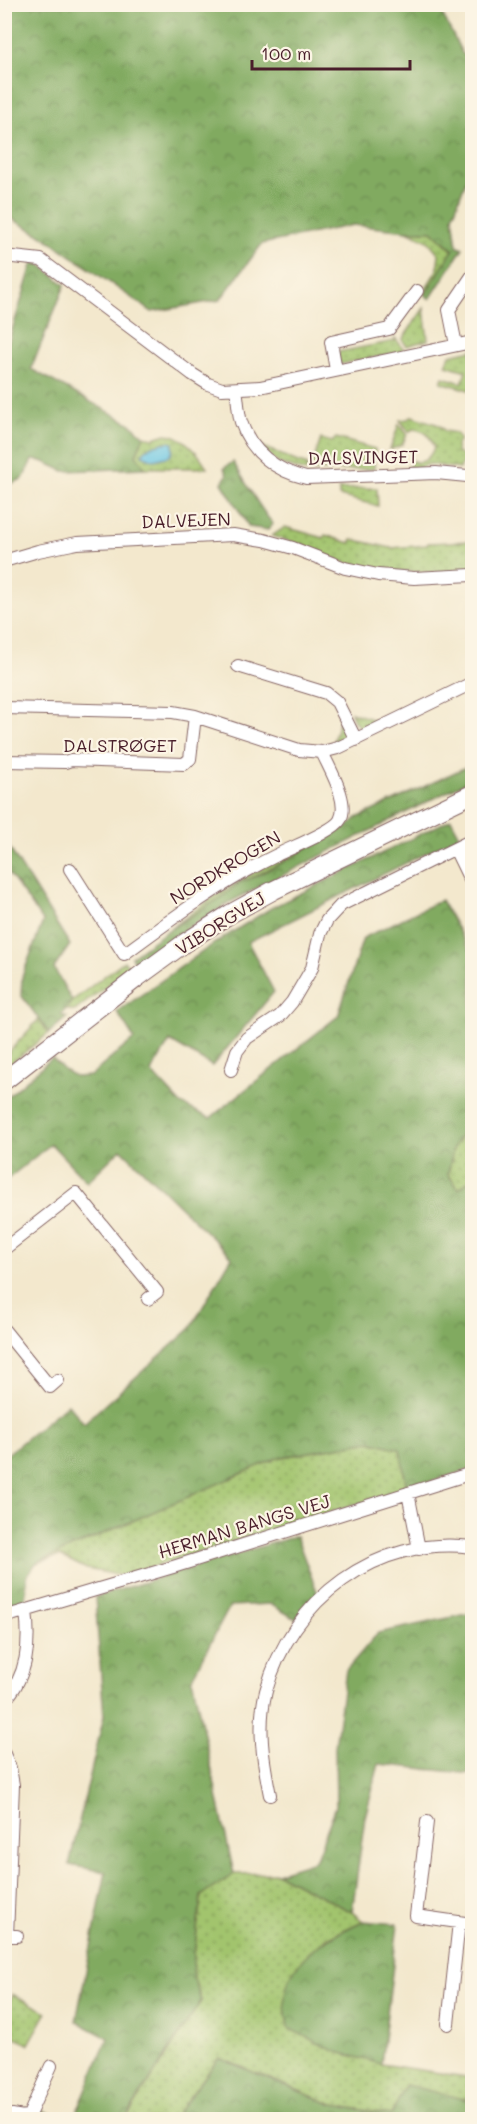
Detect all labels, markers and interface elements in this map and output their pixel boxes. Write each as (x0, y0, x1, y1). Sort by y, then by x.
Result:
scale bar (252, 33, 410, 71)
text: 100 m (261, 41, 311, 65)
street label: DALSVINGET (307, 444, 419, 470)
street label: DALVEJEN (141, 506, 231, 534)
street label: DALSTRØGET (63, 733, 177, 757)
street label: NORDKROGEN (165, 824, 285, 910)
street label: VIBORGVEJ (171, 886, 270, 960)
street label: HERMAN BANGS VEJ (155, 1488, 333, 1564)

